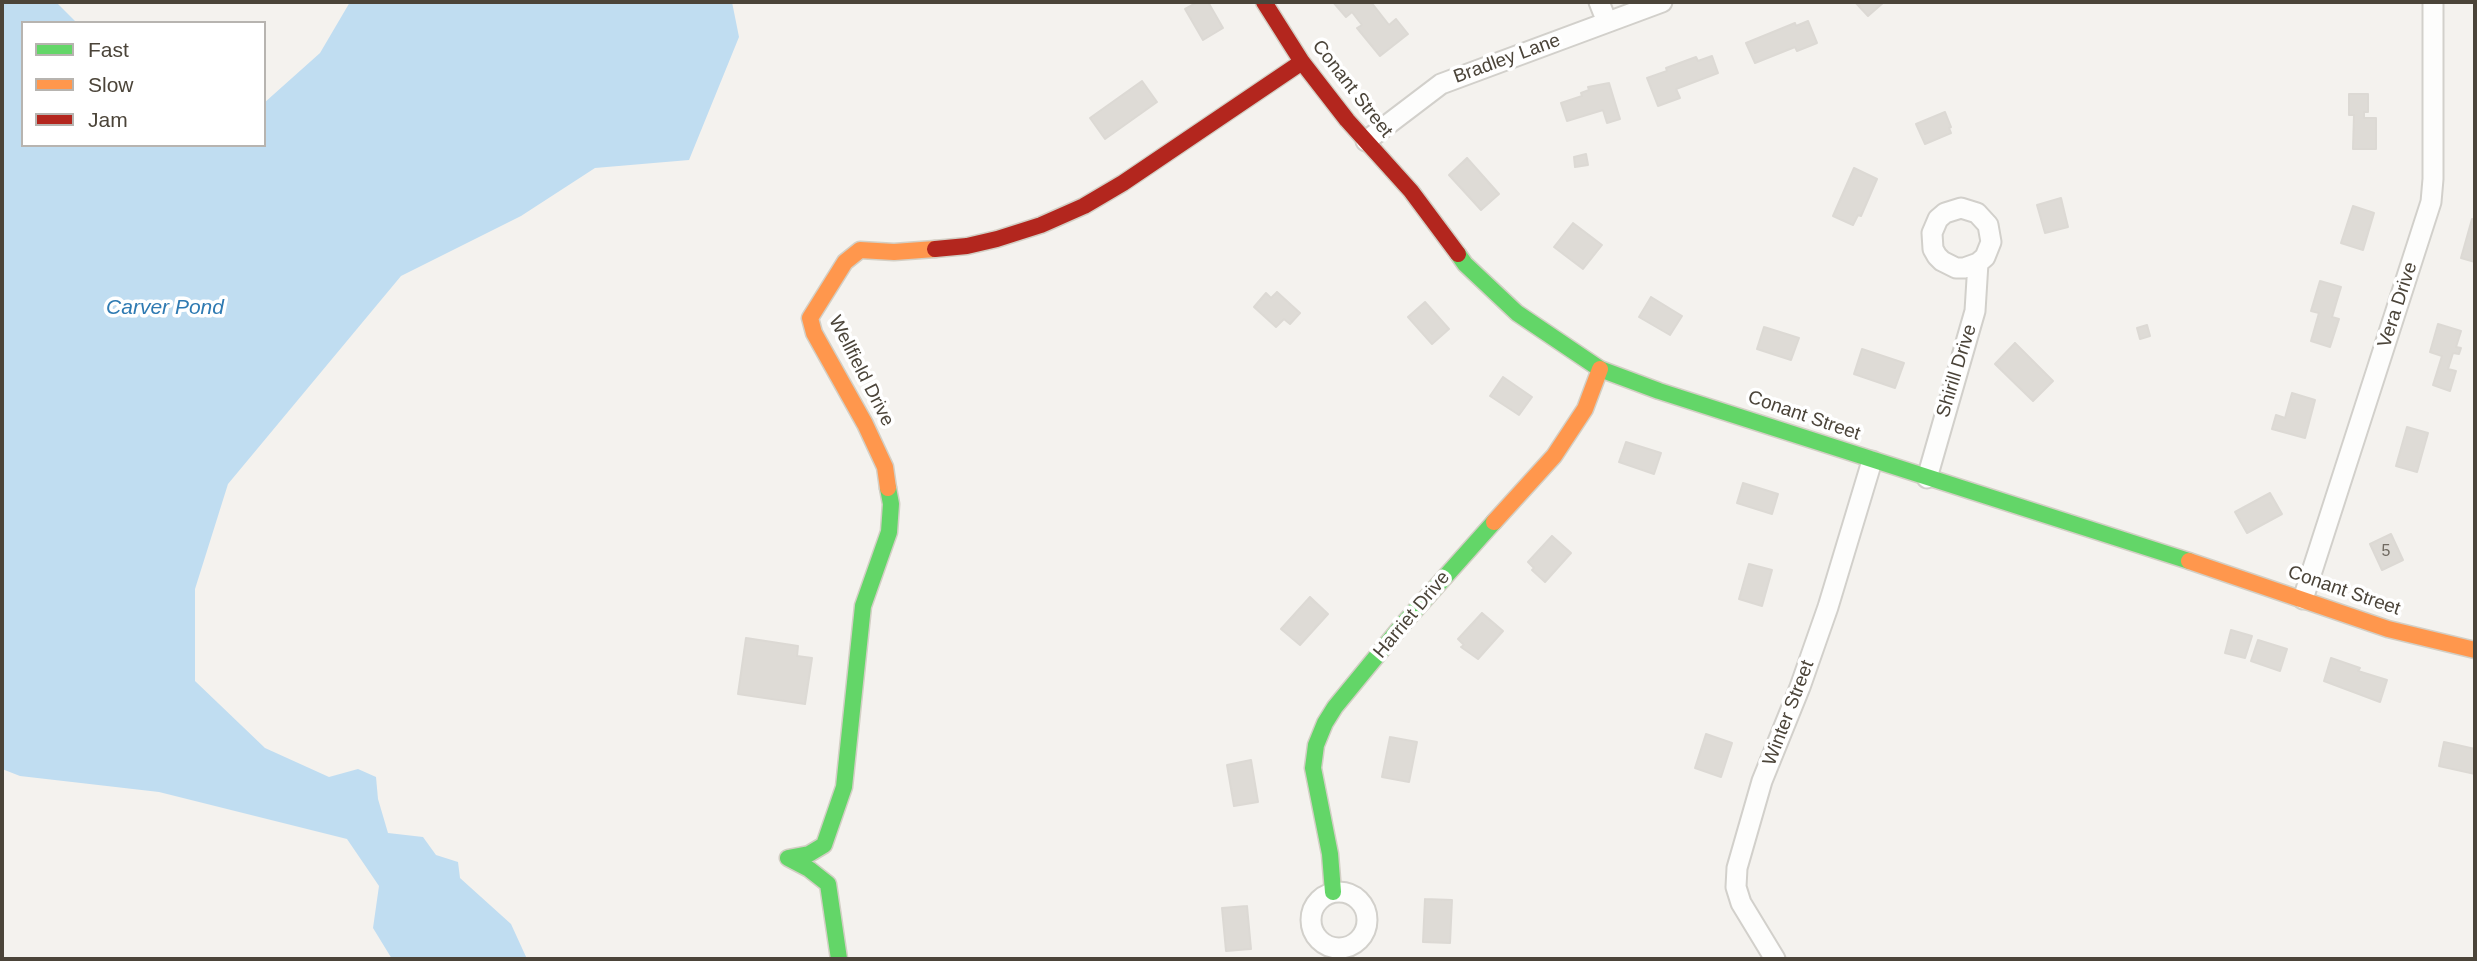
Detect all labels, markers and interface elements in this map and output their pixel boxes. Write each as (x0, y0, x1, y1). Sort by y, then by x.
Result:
legend (21, 21, 266, 147)
street label: Bradley Lane (1450, 29, 1564, 89)
street label: Conant Street (1307, 36, 1397, 142)
text: Fast (88, 38, 129, 61)
text: Slow (88, 73, 134, 96)
text: Jam (88, 108, 128, 131)
street label: Vera Drive (2373, 259, 2423, 351)
water label: Carver Pond (106, 295, 224, 321)
street label: Wellfield Drive (823, 312, 899, 430)
street label: Shirill Drive (1932, 322, 1982, 420)
street label: Conant Street (1745, 386, 1863, 446)
house number: 5 (2382, 542, 2390, 562)
street label: Conant Street (2285, 561, 2403, 621)
street label: Harriet Drive (1369, 567, 1455, 663)
street label: Winter Street (1758, 657, 1820, 769)

